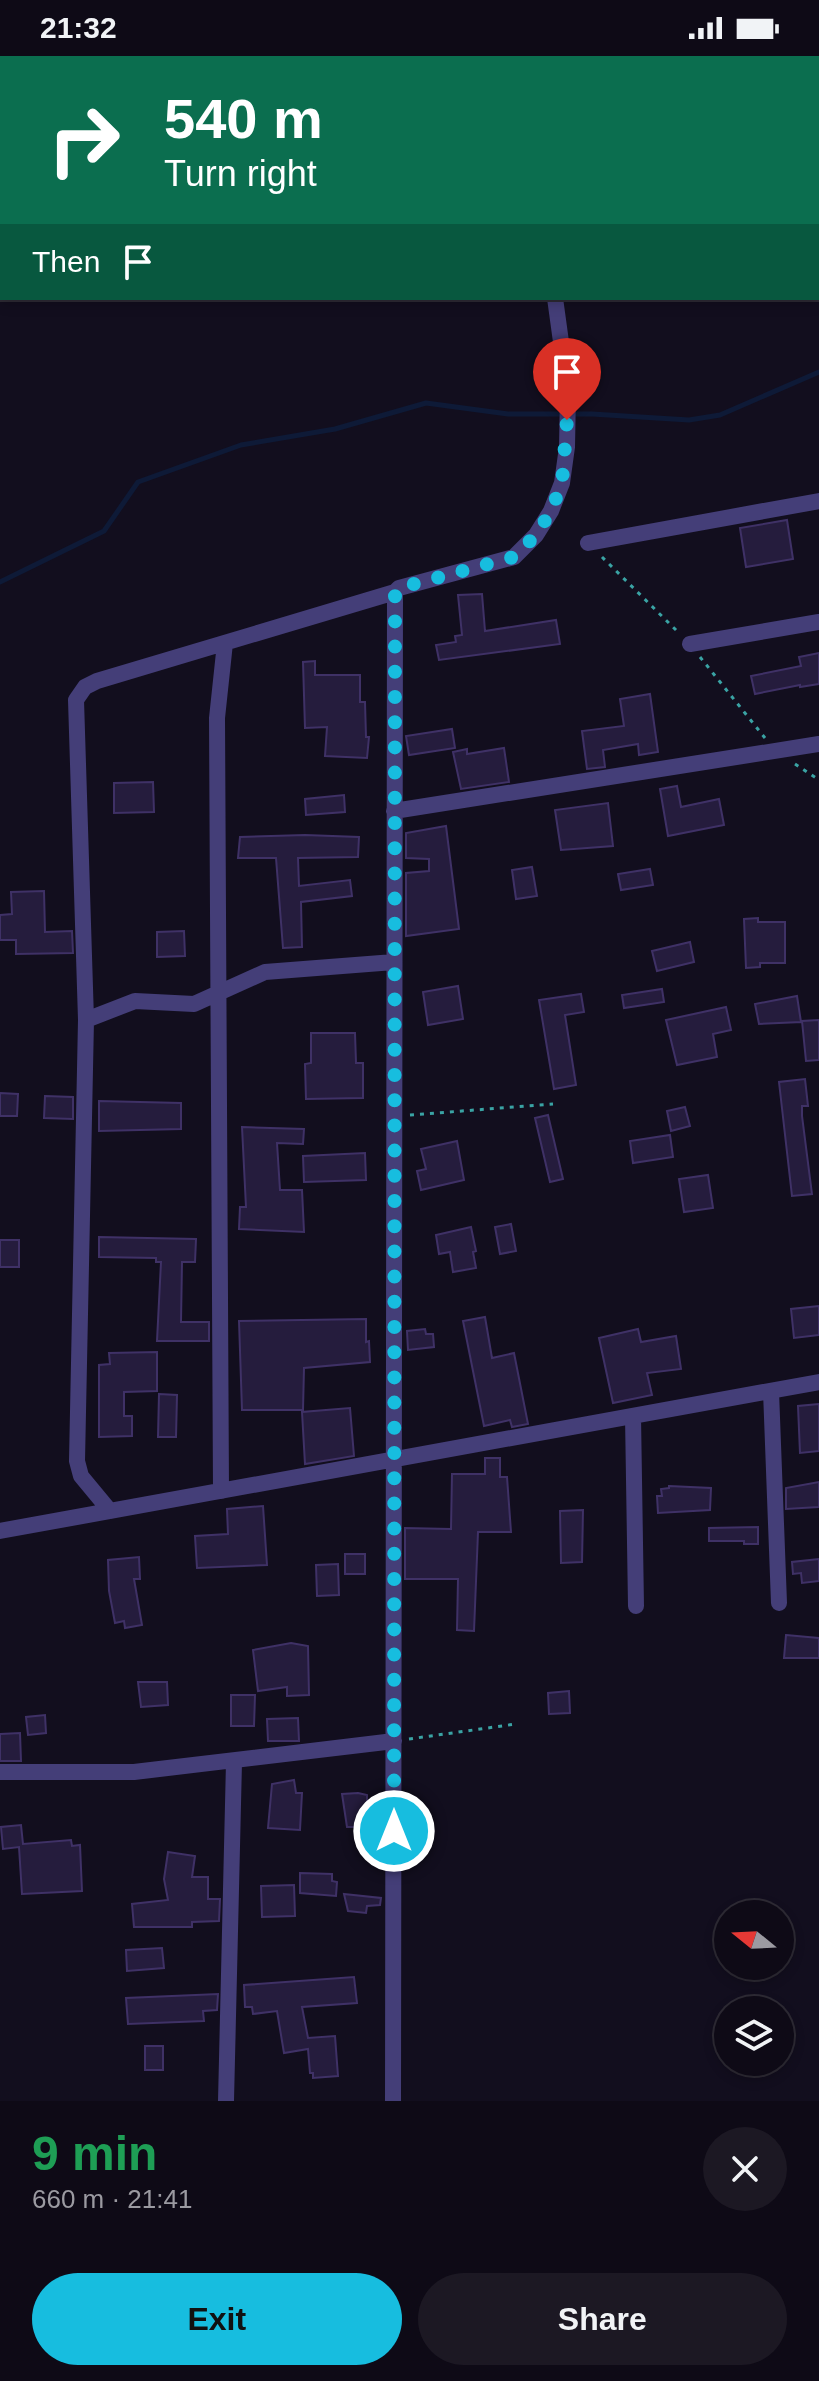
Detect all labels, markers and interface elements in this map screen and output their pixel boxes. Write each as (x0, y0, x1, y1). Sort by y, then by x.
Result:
text: 21:32 (40, 11, 117, 44)
text: 540 m (164, 87, 323, 150)
icon: right (32, 88, 136, 192)
text: Turn right (164, 153, 317, 194)
icon: arrive (116, 240, 160, 284)
text: Then (32, 245, 100, 278)
pin (533, 338, 601, 420)
icon: arrive (545, 350, 589, 394)
position arrow (352, 1789, 436, 1873)
north arrow (714, 1900, 794, 1980)
map controls (714, 1900, 794, 2076)
button: layers (714, 1996, 794, 2076)
text: 9 min (32, 2127, 157, 2180)
button: close (703, 2127, 787, 2211)
text: 660 m · 21:41 (32, 2184, 192, 2214)
button: Exit (32, 2273, 402, 2365)
button: Share (418, 2273, 787, 2365)

